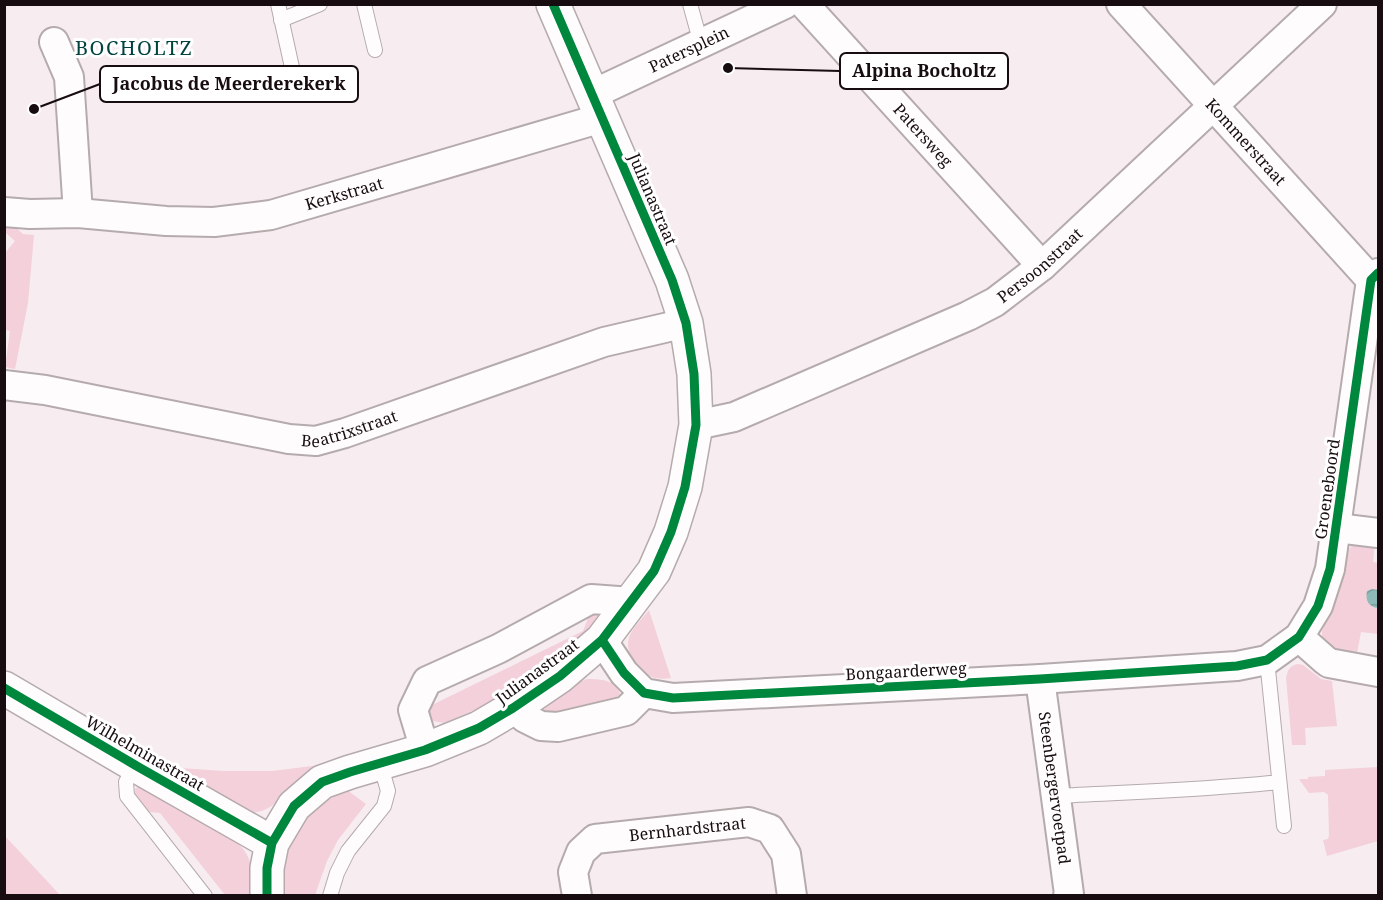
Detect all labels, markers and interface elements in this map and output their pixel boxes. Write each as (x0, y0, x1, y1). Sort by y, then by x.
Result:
street label: Patersplein (645, 21, 733, 77)
district label: BOCHOLTZ (75, 34, 193, 61)
callout: Alpina Bocholtz (840, 53, 1008, 89)
text: Alpina Bocholtz (852, 58, 996, 82)
callout: Jacobus de Meerderekerk (100, 66, 358, 102)
text: Jacobus de Meerderekerk (111, 71, 346, 95)
street label: Kommerstraat (1201, 94, 1291, 190)
street label: Patersweg (888, 99, 958, 172)
street label: Julianastraat (623, 149, 682, 249)
street label: Kerkstraat (303, 172, 386, 215)
street label: Persoonstraat (992, 223, 1087, 308)
street label: Beatrixstraat (300, 404, 400, 452)
street label: Groeneboord (1309, 437, 1345, 541)
street label: Julianastraat (490, 633, 583, 709)
street label: Bongaarderweg (845, 657, 967, 685)
street label: Wilhelminastraat (82, 710, 209, 796)
street label: Steenbergervoetpad (1034, 710, 1076, 866)
street label: Bernhardstraat (628, 811, 747, 846)

